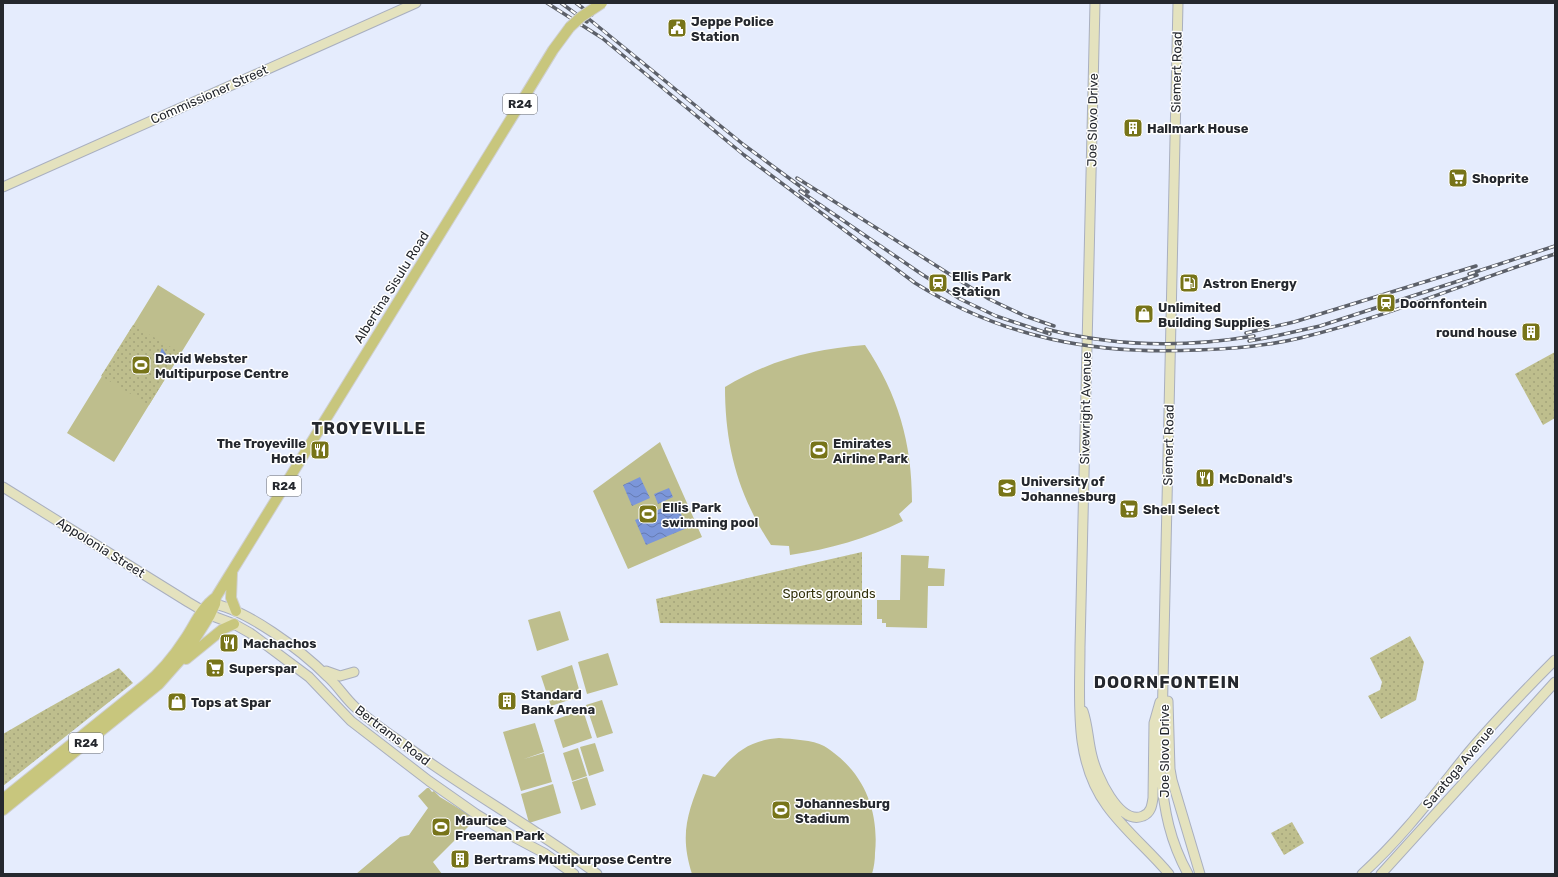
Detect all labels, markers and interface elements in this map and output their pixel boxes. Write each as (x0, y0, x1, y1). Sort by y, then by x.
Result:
place label: Jeppe Police Station (691, 14, 774, 44)
public building icon: Jeppe Police Station (666, 17, 688, 39)
street label: Siemert Road (1168, 31, 1185, 113)
street label: Commissioner Street (148, 62, 270, 127)
street label: Joe Slovo Drive (1084, 73, 1101, 167)
road number: R24 (503, 94, 537, 114)
building icon: Hallmark House (1122, 117, 1144, 139)
place label: Hallmark House (1147, 121, 1249, 136)
supermarket icon: Shoprite (1447, 167, 1469, 189)
place label: Shoprite (1472, 171, 1529, 186)
street label: Albertina Sisulu Road (351, 229, 432, 346)
place label: Ellis Park Station (952, 269, 1012, 299)
station icon: Ellis Park Station (927, 272, 949, 294)
fuel station icon: Astron Energy (1178, 272, 1200, 294)
place label: Astron Energy (1203, 276, 1297, 291)
station icon: Doornfontein (1375, 292, 1397, 314)
place label: Doornfontein (1400, 296, 1487, 311)
place label: Unlimited Building Supplies (1158, 300, 1270, 330)
shop icon: Unlimited Building Supplies (1133, 303, 1155, 325)
building icon: round house (1520, 321, 1542, 343)
place label: round house (1436, 325, 1517, 340)
place label: David Webster Multipurpose Centre (155, 351, 289, 381)
street label: Sivewright Avenue (1077, 351, 1095, 465)
sports icon: David Webster Multipurpose Centre (130, 354, 152, 376)
street label: Siemert Road (1160, 404, 1177, 486)
district label: TROYEVILLE (312, 418, 426, 438)
place label: The Troyeville Hotel (217, 436, 306, 466)
place label: Emirates Airline Park (833, 436, 908, 466)
restaurant icon: The Troyeville Hotel (309, 439, 331, 461)
sports icon: Emirates Airline Park (808, 439, 830, 461)
restaurant icon: McDonald's (1194, 467, 1216, 489)
place label: McDonald's (1219, 471, 1293, 486)
place label: University of Johannesburg (1021, 474, 1116, 504)
road number: R24 (267, 476, 301, 496)
school or university icon: University of Johannesburg (996, 477, 1018, 499)
supermarket icon: Shell Select (1118, 498, 1140, 520)
place label: Ellis Park swimming pool (662, 500, 758, 530)
place label: Shell Select (1143, 502, 1220, 517)
sports icon: Ellis Park swimming pool (637, 503, 659, 525)
street label: Appolonia Street (54, 514, 148, 581)
park label: Sports grounds (782, 586, 876, 602)
restaurant icon: Machachos (218, 632, 240, 654)
place label: Machachos (243, 636, 316, 651)
supermarket icon: Superspar (204, 657, 226, 679)
place label: Superspar (229, 661, 297, 676)
district label: DOORNFONTEIN (1094, 672, 1240, 692)
place label: Standard Bank Arena (521, 687, 595, 717)
building icon: Standard Bank Arena (496, 690, 518, 712)
shop icon: Tops at Spar (166, 691, 188, 713)
place label: Tops at Spar (191, 695, 271, 710)
street label: Bertrams Road (352, 702, 433, 769)
street label: Joe Slovo Drive (1157, 704, 1172, 798)
street label: Saratoga Avenue (1420, 723, 1498, 812)
road number: R24 (69, 733, 103, 753)
place label: Johannesburg Stadium (795, 796, 890, 826)
sports icon: Johannesburg Stadium (770, 799, 792, 821)
place label: Maurice Freeman Park (455, 813, 545, 843)
sports icon: Maurice Freeman Park (430, 816, 452, 838)
building icon: Bertrams Multipurpose Centre (449, 848, 471, 870)
place label: Bertrams Multipurpose Centre (474, 852, 672, 867)

